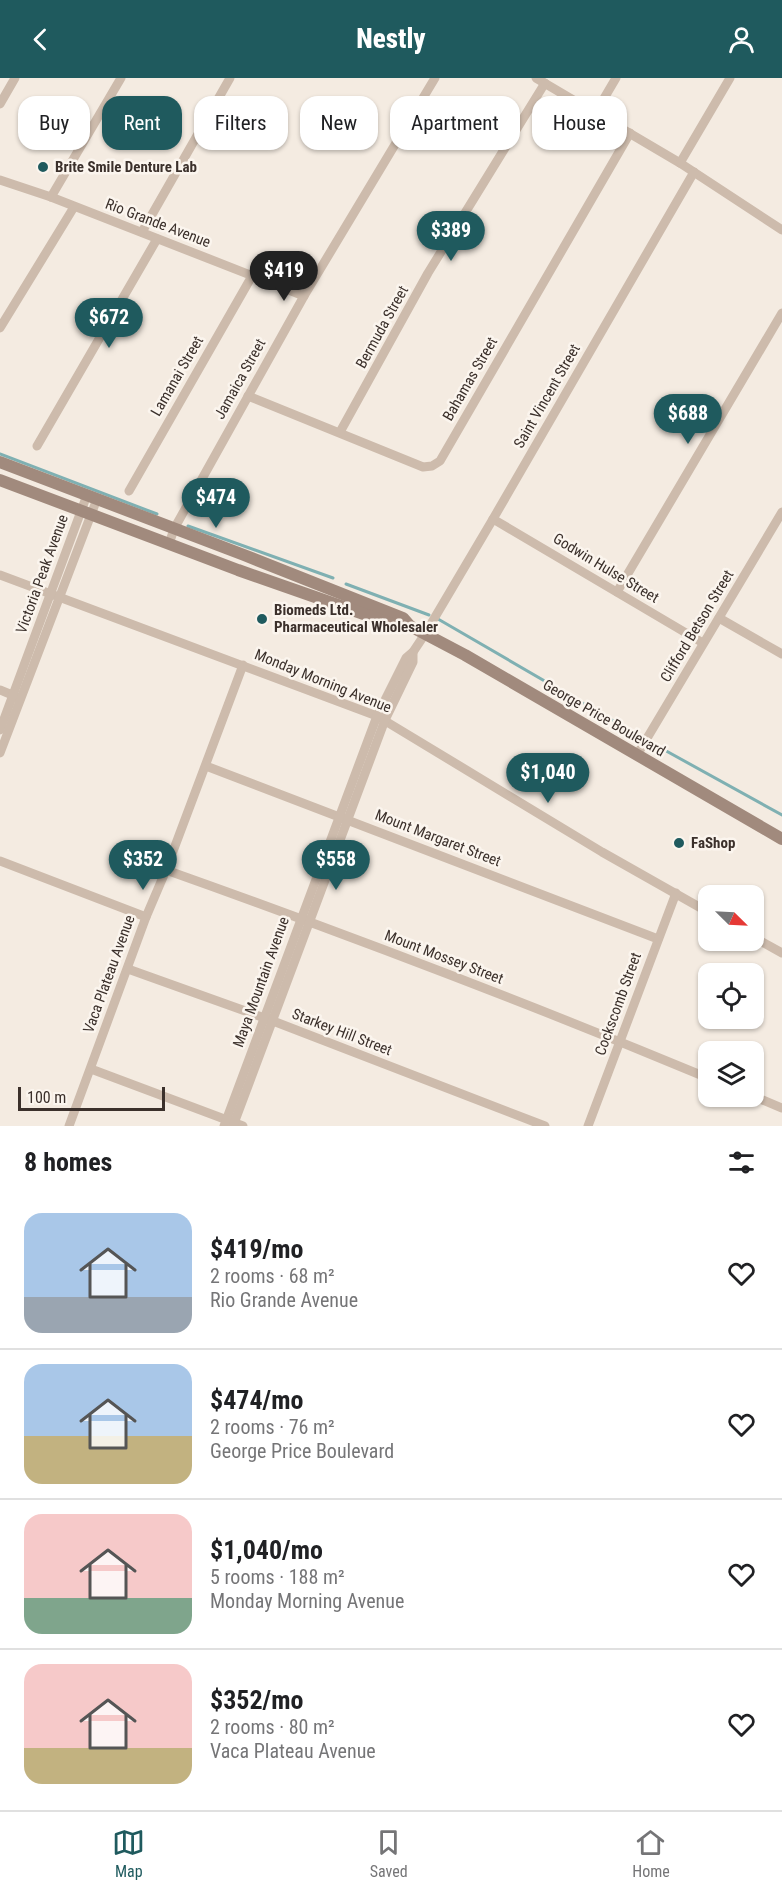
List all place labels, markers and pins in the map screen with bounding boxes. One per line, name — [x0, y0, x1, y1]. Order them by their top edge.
place label: Brite Smile Denture Lab — [55, 158, 197, 176]
marker: Brite Smile Denture Lab — [36, 160, 50, 174]
pin: $389 — [415, 211, 487, 262]
pin: $419 — [248, 251, 320, 302]
pin: $672 — [73, 298, 145, 349]
pin: $688 — [652, 394, 724, 445]
pin: $474 — [180, 478, 252, 529]
place label: Biomeds Ltd. Pharmaceutical Wholesaler — [274, 601, 438, 636]
marker: Biomeds Ltd. Pharmaceutical Wholesaler — [255, 612, 269, 626]
pin: $1,040 — [499, 753, 597, 804]
place label: FaShop — [691, 834, 735, 852]
marker: FaShop — [672, 836, 686, 850]
pin: $352 — [107, 840, 179, 891]
pin: $558 — [300, 840, 372, 891]

